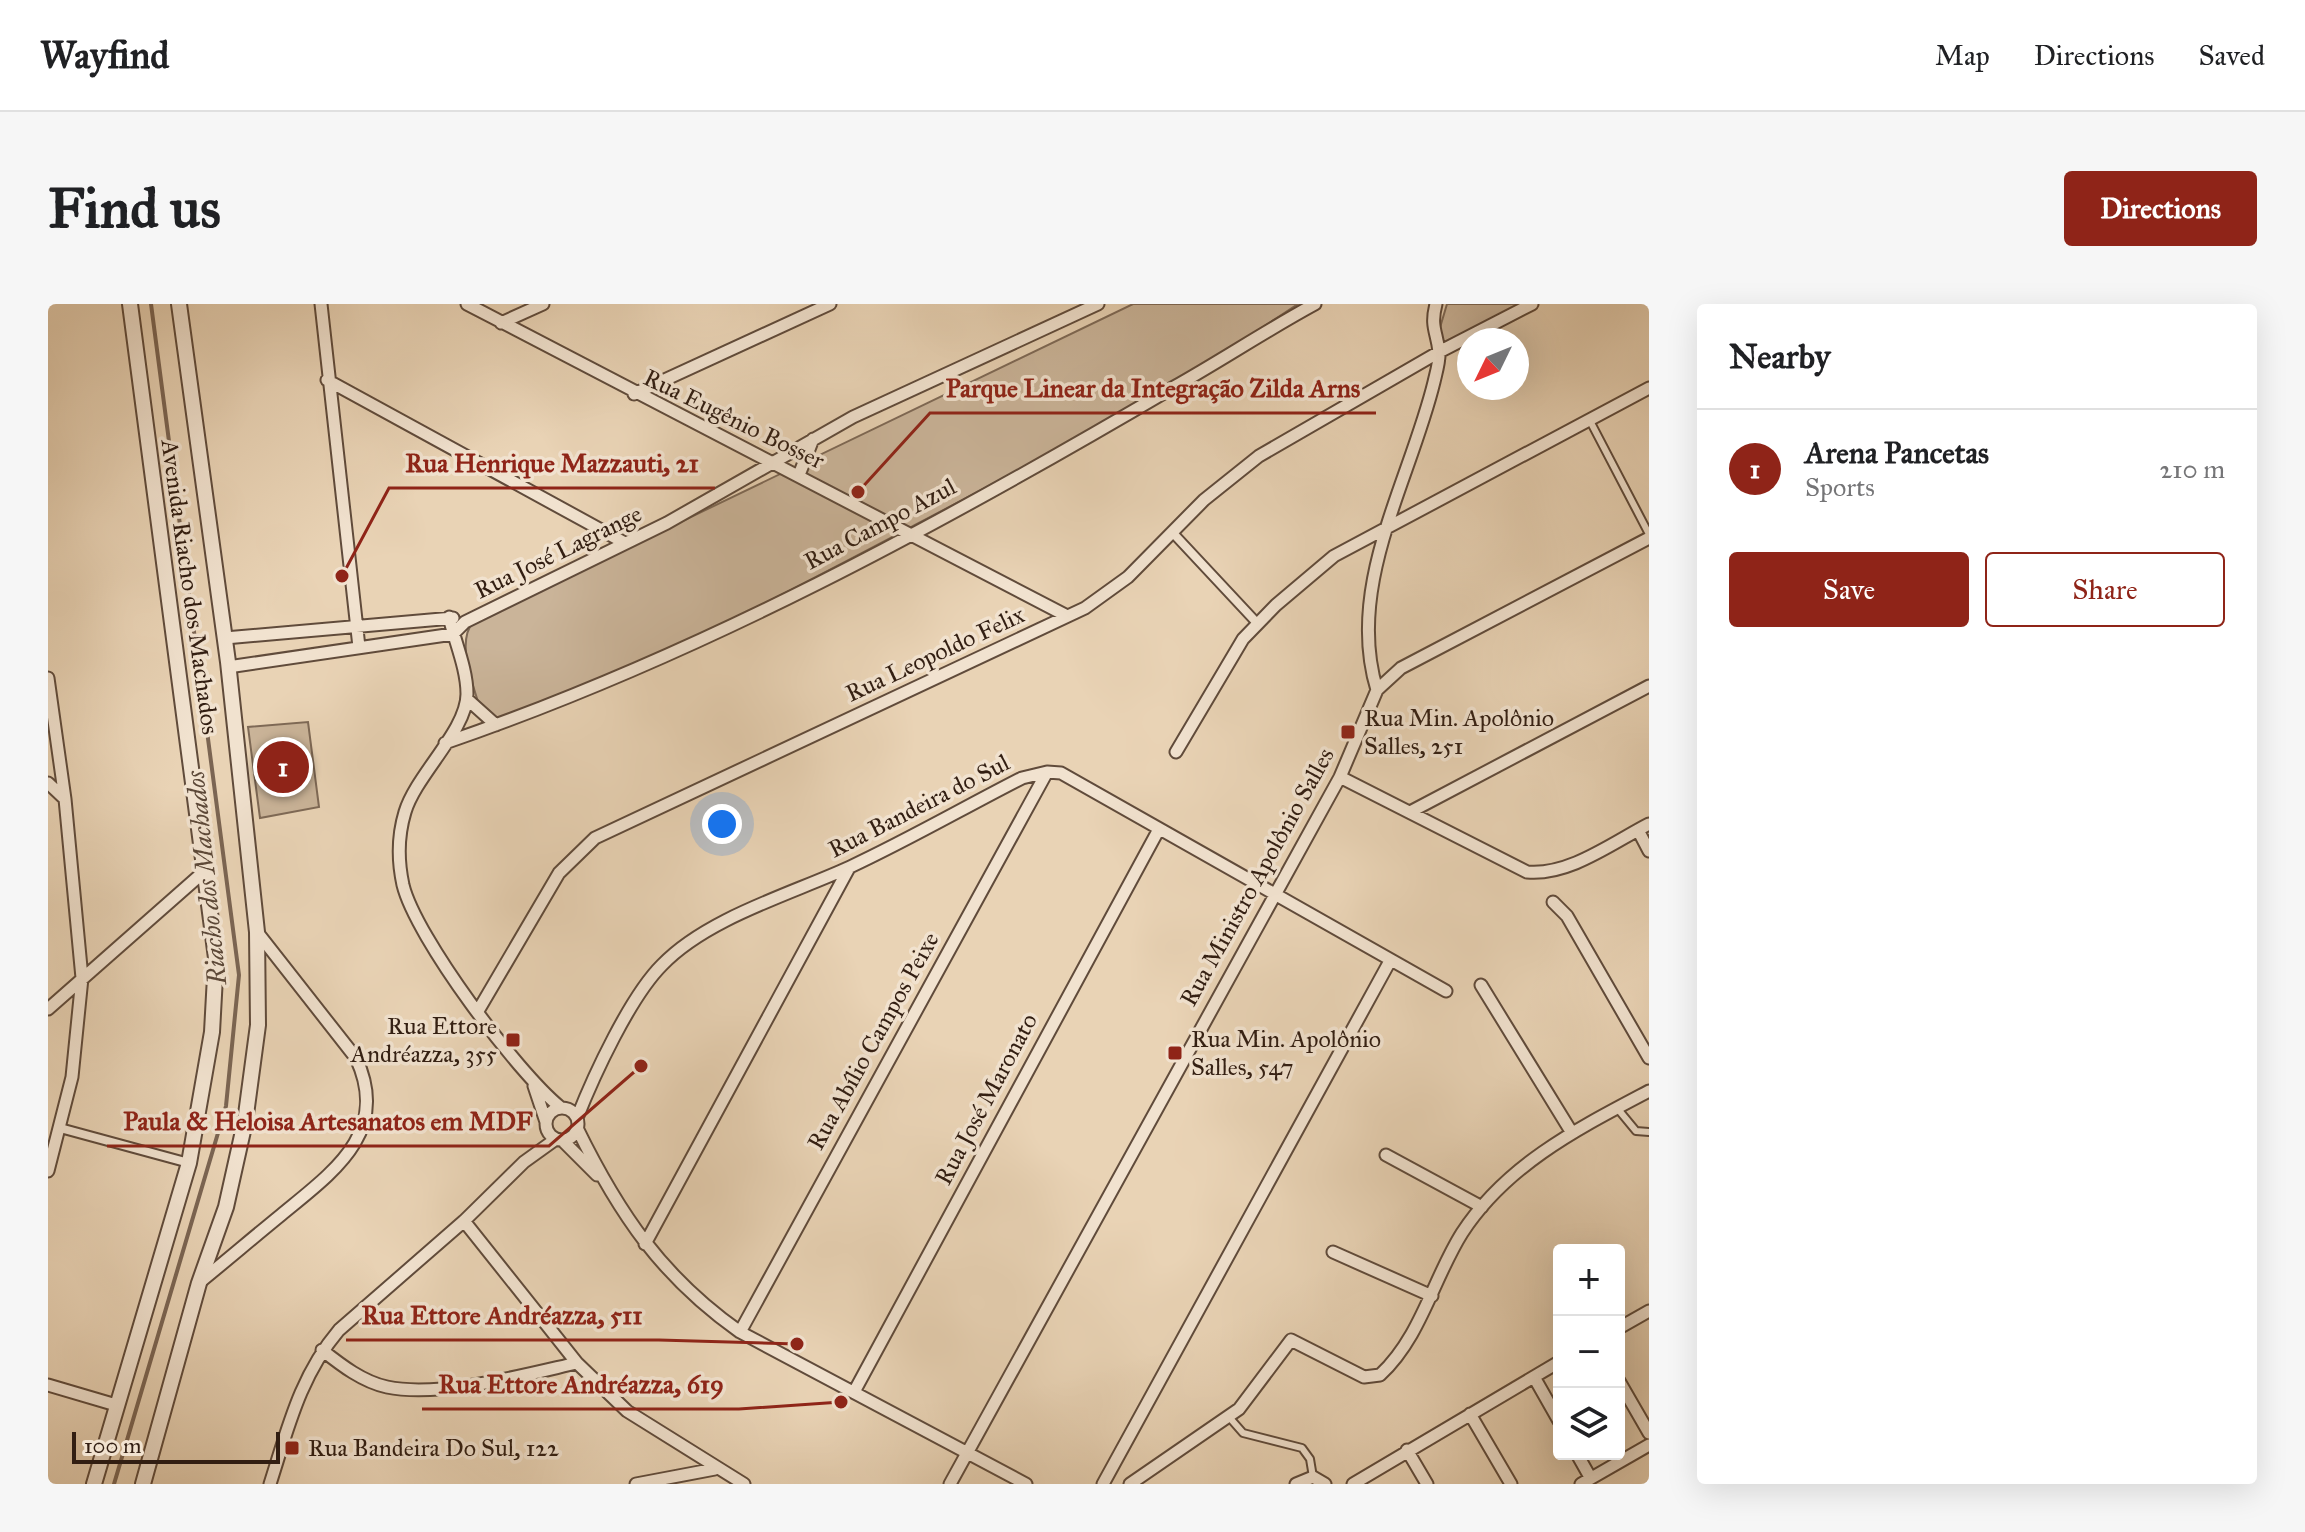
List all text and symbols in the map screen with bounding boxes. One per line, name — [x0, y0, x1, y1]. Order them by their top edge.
text: Wayfind — [40, 32, 169, 78]
text: Map — [1935, 38, 1990, 73]
text: Directions — [2034, 38, 2155, 73]
text: Saved — [2199, 38, 2265, 73]
button: Directions — [2064, 171, 2257, 246]
text: Find us — [48, 174, 221, 242]
north arrow — [1457, 328, 1529, 400]
text: Nearby — [1729, 336, 1831, 377]
street label: Rua Eugênio Bosser — [639, 362, 829, 476]
callout: Parque Linear da Integração Zilda Arns — [930, 363, 1376, 413]
text: Parque Linear da Integração Zilda Arns — [946, 372, 1361, 405]
text: Arena Pancetas — [1805, 435, 1989, 471]
street label: Avenida Riacho dos Machados — [154, 437, 226, 736]
callout: Rua Henrique Mazzauti, 21 — [389, 438, 715, 488]
text: Rua Henrique Mazzauti, 21 — [405, 447, 699, 479]
text: 1 — [1750, 453, 1760, 485]
text: 210 m — [2159, 453, 2225, 485]
street label: Rua Campo Azul — [799, 471, 961, 577]
text: Sports — [1805, 471, 1875, 503]
street label: Rua José Lagrange — [469, 499, 647, 605]
button: Save — [1729, 552, 1969, 627]
button: Share — [1985, 552, 2225, 627]
street label: Rua Leopoldo Felix — [841, 599, 1029, 709]
place label: Rua Min. Apolônio Salles, 251 — [1364, 703, 1554, 761]
marker: Rua Min. Apolônio Salles, 251 — [1339, 723, 1357, 741]
pin: 1 — [257, 737, 309, 797]
street label: Rua Ministro Apolônio Salles — [1173, 743, 1341, 1011]
street label: Rua Bandeira do Sul — [823, 747, 1015, 865]
water label: Riacho dos Machados — [179, 769, 233, 988]
your location — [702, 804, 742, 844]
street label: Rua Abílio Campos Peixe — [801, 927, 945, 1155]
street label: Rua José Maronato — [928, 1008, 1044, 1190]
place label: Rua Ettore Andréazza, 355 — [350, 1011, 497, 1069]
place label: Rua Min. Apolônio Salles, 547 — [1191, 1024, 1381, 1082]
marker: Rua Ettore Andréazza, 355 — [504, 1031, 522, 1049]
marker: Rua Min. Apolônio Salles, 547 — [1166, 1044, 1184, 1062]
callout: Paula & Heloisa Artesanatos em MDF — [107, 1096, 549, 1146]
text: Paula & Heloisa Artesanatos em MDF — [123, 1105, 533, 1137]
map controls — [1553, 1244, 1625, 1460]
button: + — [1553, 1244, 1625, 1316]
callout: Rua Ettore Andréazza, 511 — [346, 1290, 659, 1340]
text: Rua Ettore Andréazza, 511 — [361, 1299, 643, 1331]
button: − — [1553, 1316, 1625, 1388]
callout: Rua Ettore Andréazza, 619 — [422, 1359, 739, 1409]
text: Rua Ettore Andréazza, 619 — [438, 1368, 724, 1400]
button: layers — [1553, 1388, 1625, 1460]
scale bar — [72, 1428, 280, 1464]
text: 100 m — [84, 1432, 141, 1459]
place label: Rua Bandeira Do Sul, 122 — [308, 1433, 559, 1463]
marker: Rua Bandeira Do Sul, 122 — [283, 1439, 301, 1457]

